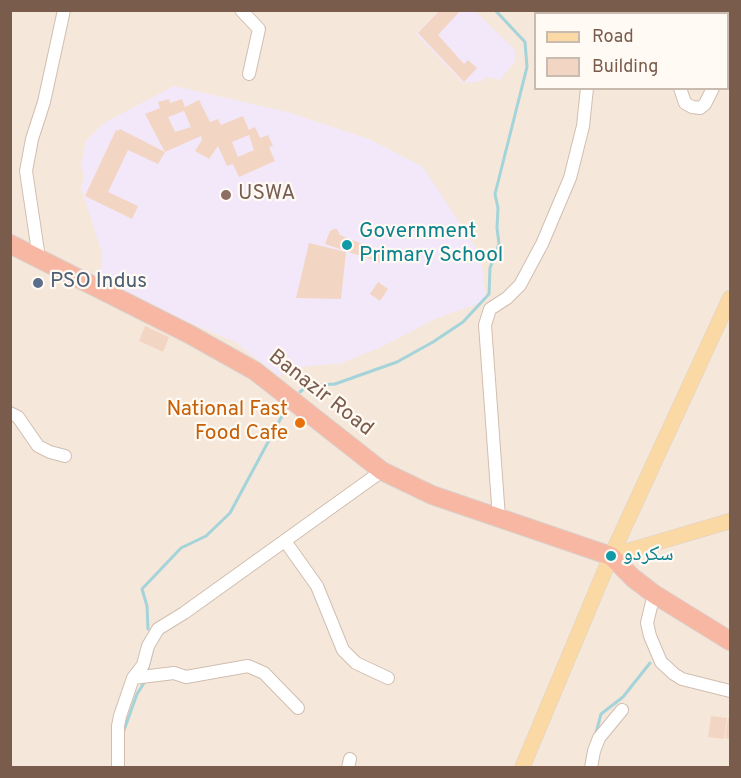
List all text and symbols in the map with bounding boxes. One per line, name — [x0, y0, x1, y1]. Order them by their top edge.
legend — [534, 12, 729, 90]
text: Road — [592, 26, 634, 49]
text: Building — [592, 56, 658, 79]
place label: USWA — [238, 182, 296, 208]
marker: USWA — [219, 188, 233, 202]
place label: Government Primary School — [359, 220, 503, 270]
marker: Government Primary School — [340, 238, 354, 252]
place label: PSO Indus — [50, 270, 147, 296]
marker: PSO Indus — [31, 276, 45, 290]
street label: Banazir Road — [263, 345, 377, 443]
place label: National Fast Food Cafe — [166, 398, 288, 448]
marker: National Fast Food Cafe — [293, 416, 307, 430]
place label: سکردو — [623, 543, 673, 569]
marker: سکردو — [604, 549, 618, 563]

